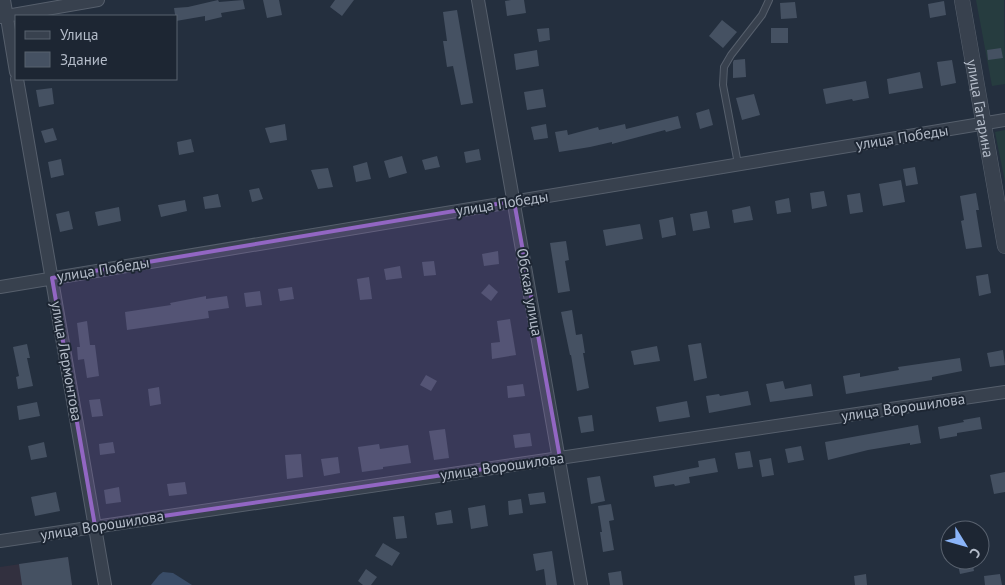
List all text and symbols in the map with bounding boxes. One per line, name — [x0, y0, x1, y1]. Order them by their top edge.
legend — [15, 15, 178, 80]
text: Улица — [60, 25, 98, 44]
text: Здание — [60, 50, 108, 69]
street label: улица Гагарина — [963, 58, 999, 159]
street label: улица Победы — [854, 120, 950, 154]
street label: улица Победы — [454, 186, 550, 220]
street label: Обская улица — [513, 247, 547, 337]
street label: улица Победы — [55, 252, 151, 286]
street label: улица Лермонтова — [47, 299, 87, 423]
street label: улица Ворошилова — [840, 389, 966, 425]
street label: улица Ворошилова — [439, 448, 565, 484]
street label: улица Ворошилова — [39, 506, 165, 544]
north arrow — [940, 520, 990, 570]
text: С — [966, 544, 985, 562]

